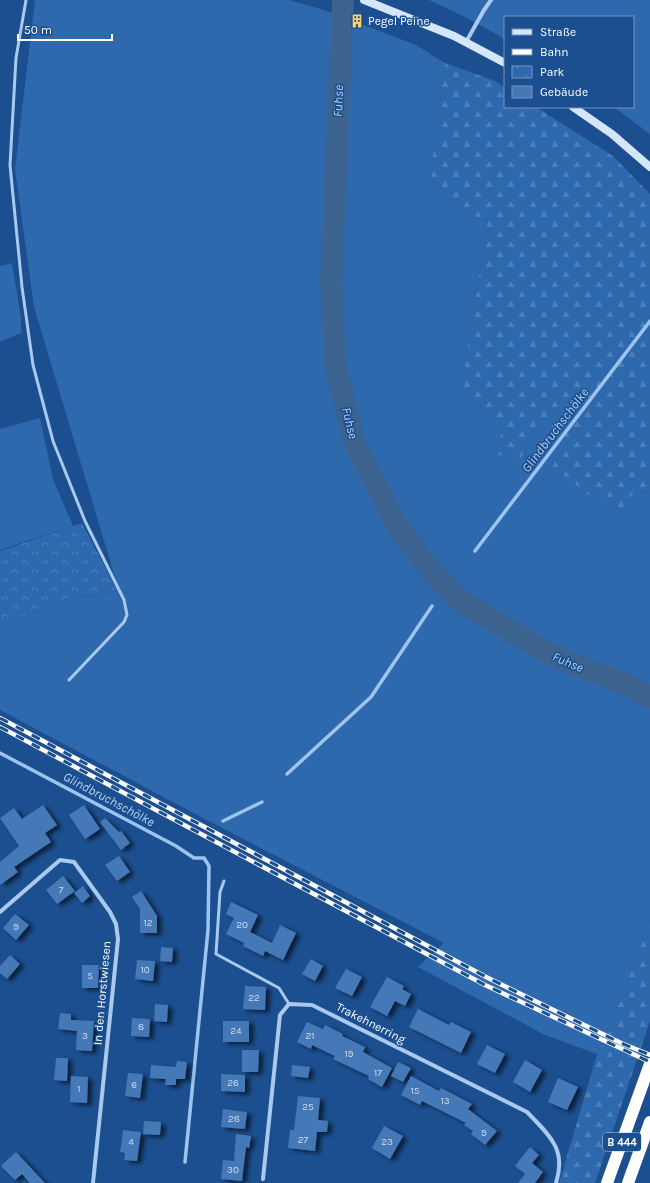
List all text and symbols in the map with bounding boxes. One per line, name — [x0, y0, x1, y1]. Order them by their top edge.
building icon: Pegel Peine — [349, 13, 365, 29]
place label: Pegel Peine — [368, 14, 430, 28]
scale bar — [18, 16, 112, 42]
legend — [504, 16, 634, 108]
text: 50 m — [24, 23, 52, 37]
text: Straße — [540, 25, 576, 39]
text: Bahn — [540, 45, 569, 59]
text: Park — [540, 65, 565, 79]
water label: Fuhse — [330, 85, 346, 117]
text: Gebäude — [540, 85, 588, 99]
water label: Glindbruchschölke — [519, 385, 591, 475]
water label: Fuhse — [339, 406, 361, 440]
water label: Fuhse — [550, 649, 586, 675]
water label: Glindbruchschölke — [61, 769, 157, 829]
house number: 7 — [59, 884, 64, 896]
house number: 12 — [143, 917, 153, 929]
house number: 20 — [236, 919, 248, 931]
house number: 9 — [13, 921, 19, 933]
street label: In den Horstwiesen — [90, 940, 114, 1046]
house number: 10 — [140, 964, 150, 976]
house number: 5 — [87, 970, 93, 982]
house number: 22 — [248, 992, 260, 1004]
street label: Trakehnerring — [334, 1000, 408, 1047]
house number: 8 — [138, 1021, 144, 1033]
house number: 24 — [230, 1025, 242, 1037]
house number: 3 — [82, 1030, 88, 1042]
house number: 21 — [305, 1030, 315, 1042]
house number: 19 — [344, 1048, 354, 1060]
house number: 17 — [374, 1067, 382, 1079]
house number: 26 — [227, 1077, 239, 1089]
house number: 6 — [131, 1079, 137, 1091]
house number: 1 — [77, 1083, 81, 1095]
house number: 15 — [411, 1085, 420, 1097]
house number: 13 — [440, 1095, 450, 1107]
house number: 25 — [302, 1101, 314, 1113]
house number: 28 — [228, 1113, 240, 1125]
house number: 9 — [481, 1127, 487, 1139]
road number: B 444 — [603, 1133, 641, 1151]
house number: 27 — [298, 1134, 309, 1146]
house number: 4 — [128, 1136, 134, 1148]
house number: 23 — [381, 1136, 393, 1148]
house number: 30 — [227, 1164, 239, 1176]

